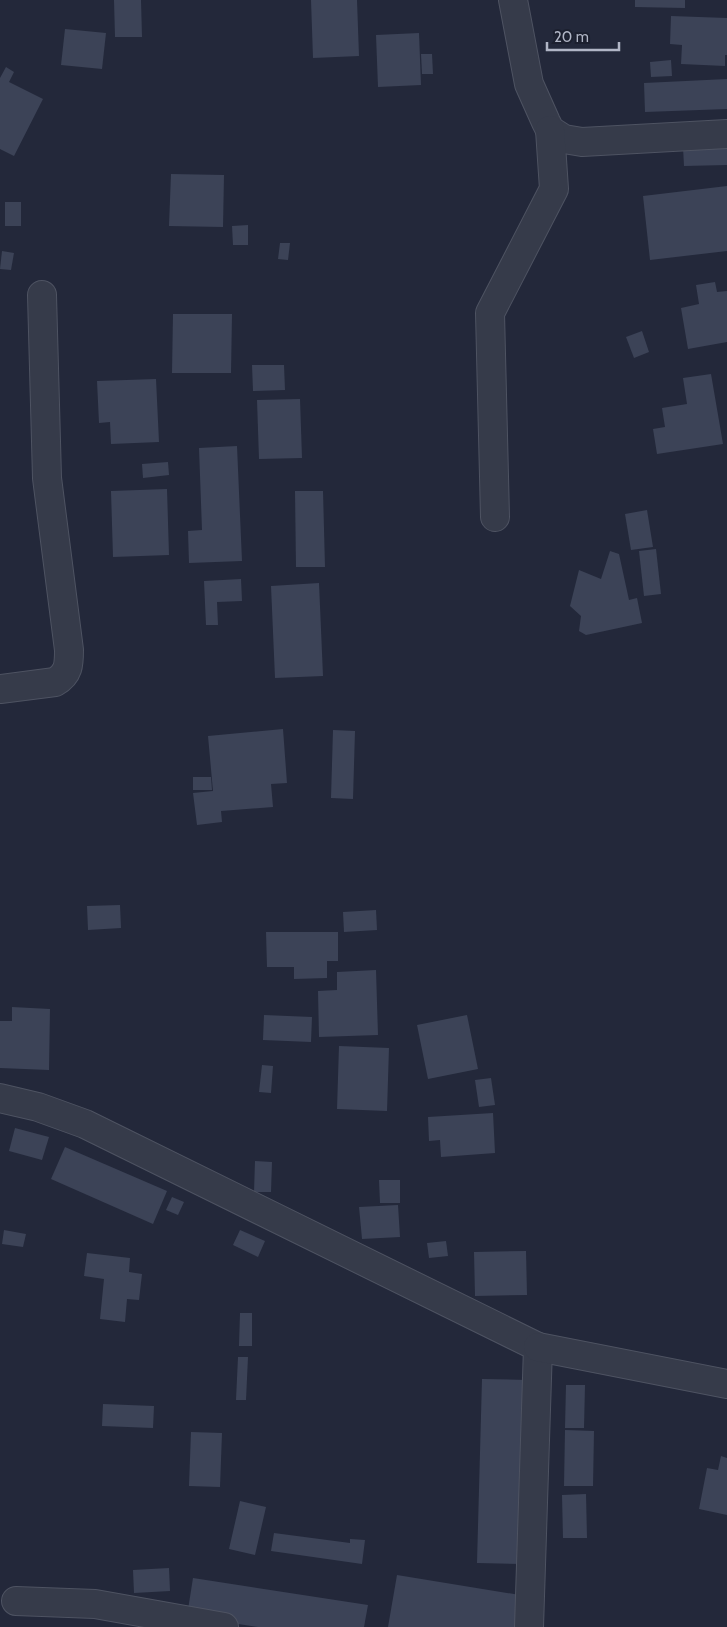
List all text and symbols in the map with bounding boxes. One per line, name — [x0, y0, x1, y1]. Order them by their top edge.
scale bar — [547, 20, 620, 52]
text: 20 m — [554, 28, 589, 46]

